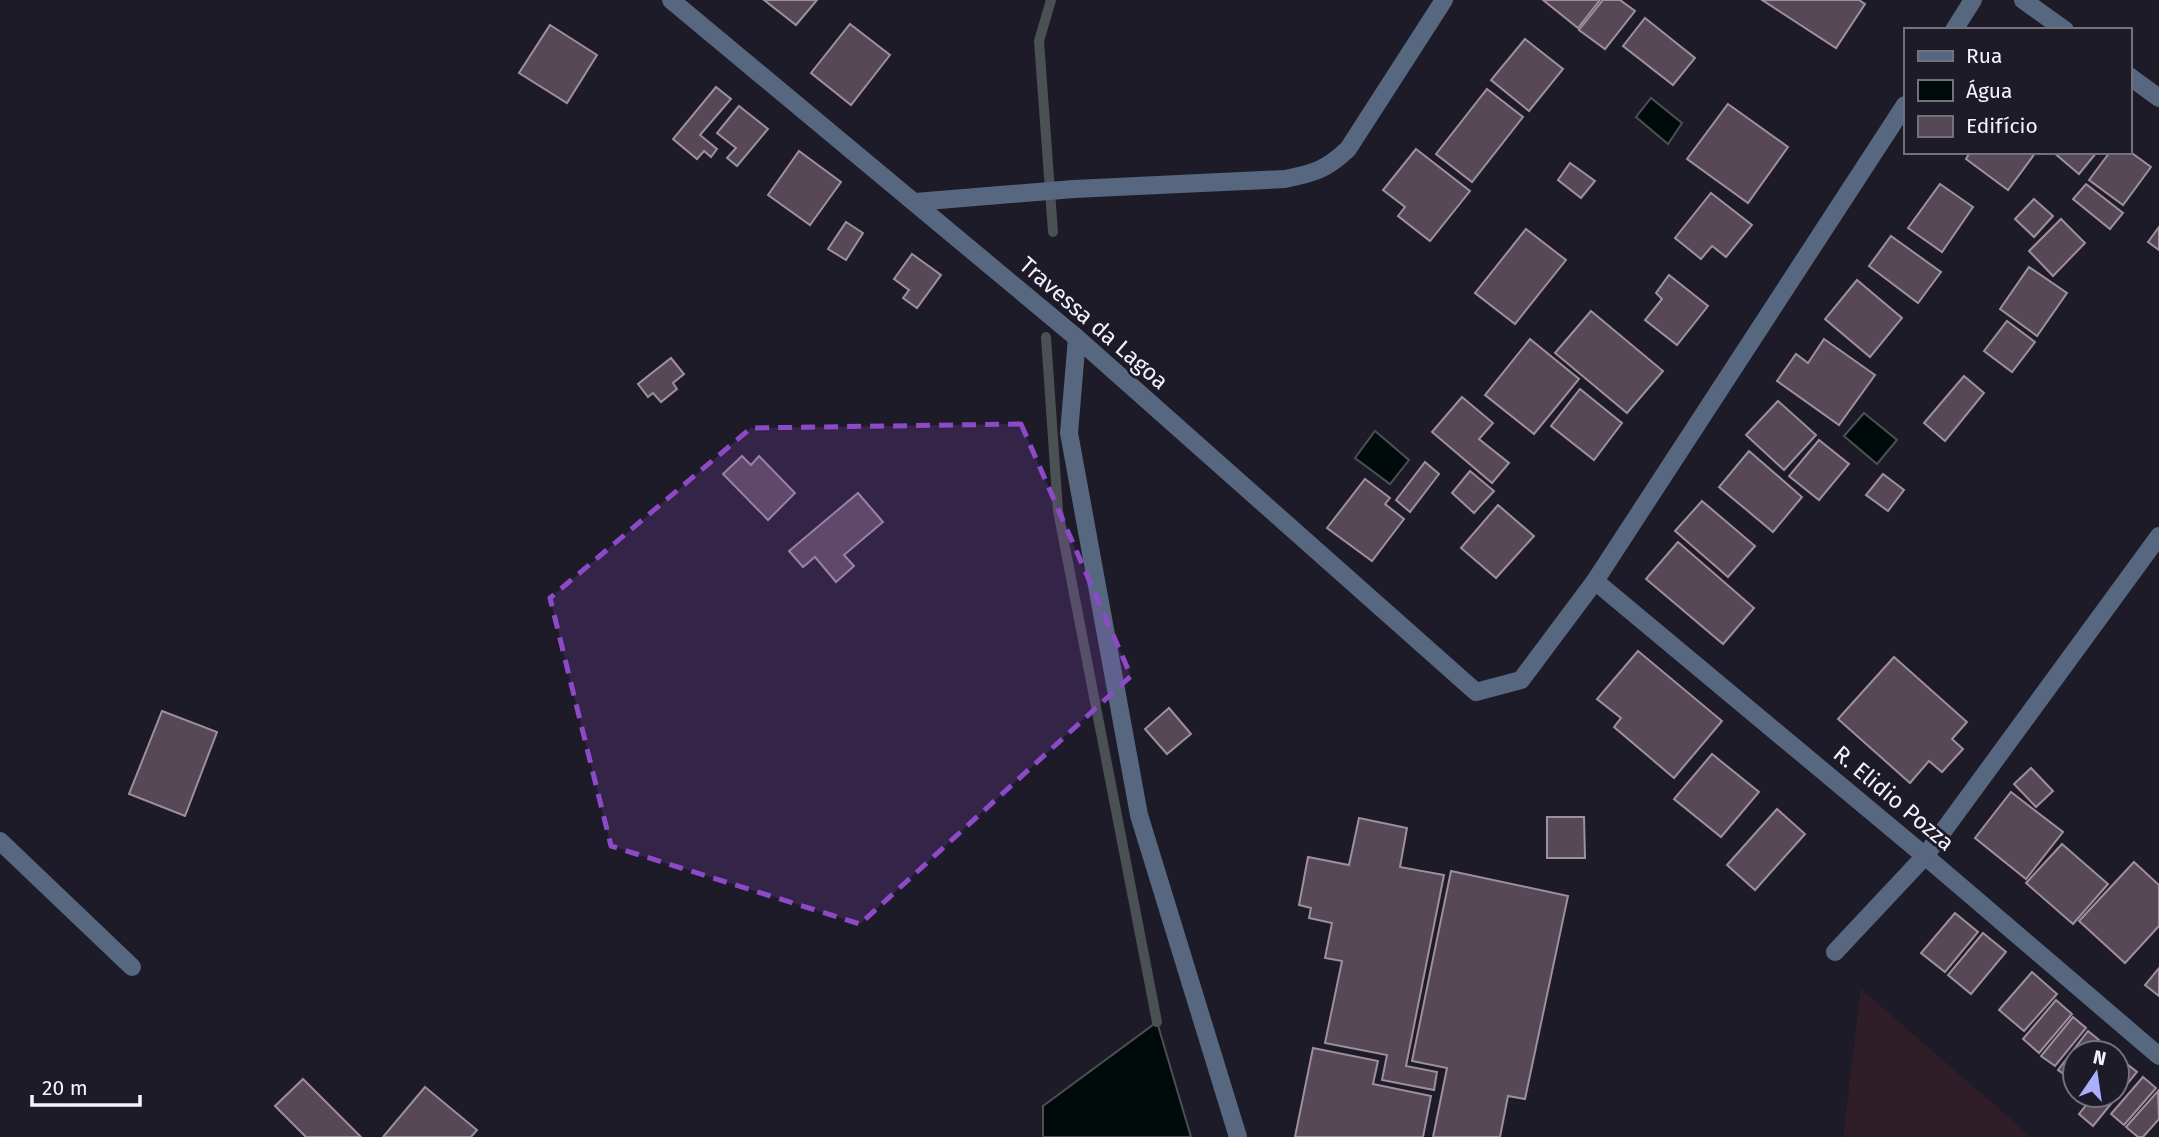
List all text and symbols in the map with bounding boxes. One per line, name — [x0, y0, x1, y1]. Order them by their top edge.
legend — [1904, 28, 2131, 154]
text: Rua — [1966, 43, 2002, 69]
text: Água — [1966, 78, 2012, 104]
text: Edifício — [1966, 113, 2038, 139]
street label: Travessa da Lagoa — [1014, 251, 1174, 395]
street label: R. Elidio Pozza — [1828, 739, 1960, 857]
north arrow — [2061, 1039, 2131, 1109]
text: N — [2091, 1045, 2108, 1071]
scale bar — [32, 1064, 140, 1108]
text: 20 m — [42, 1075, 88, 1101]

